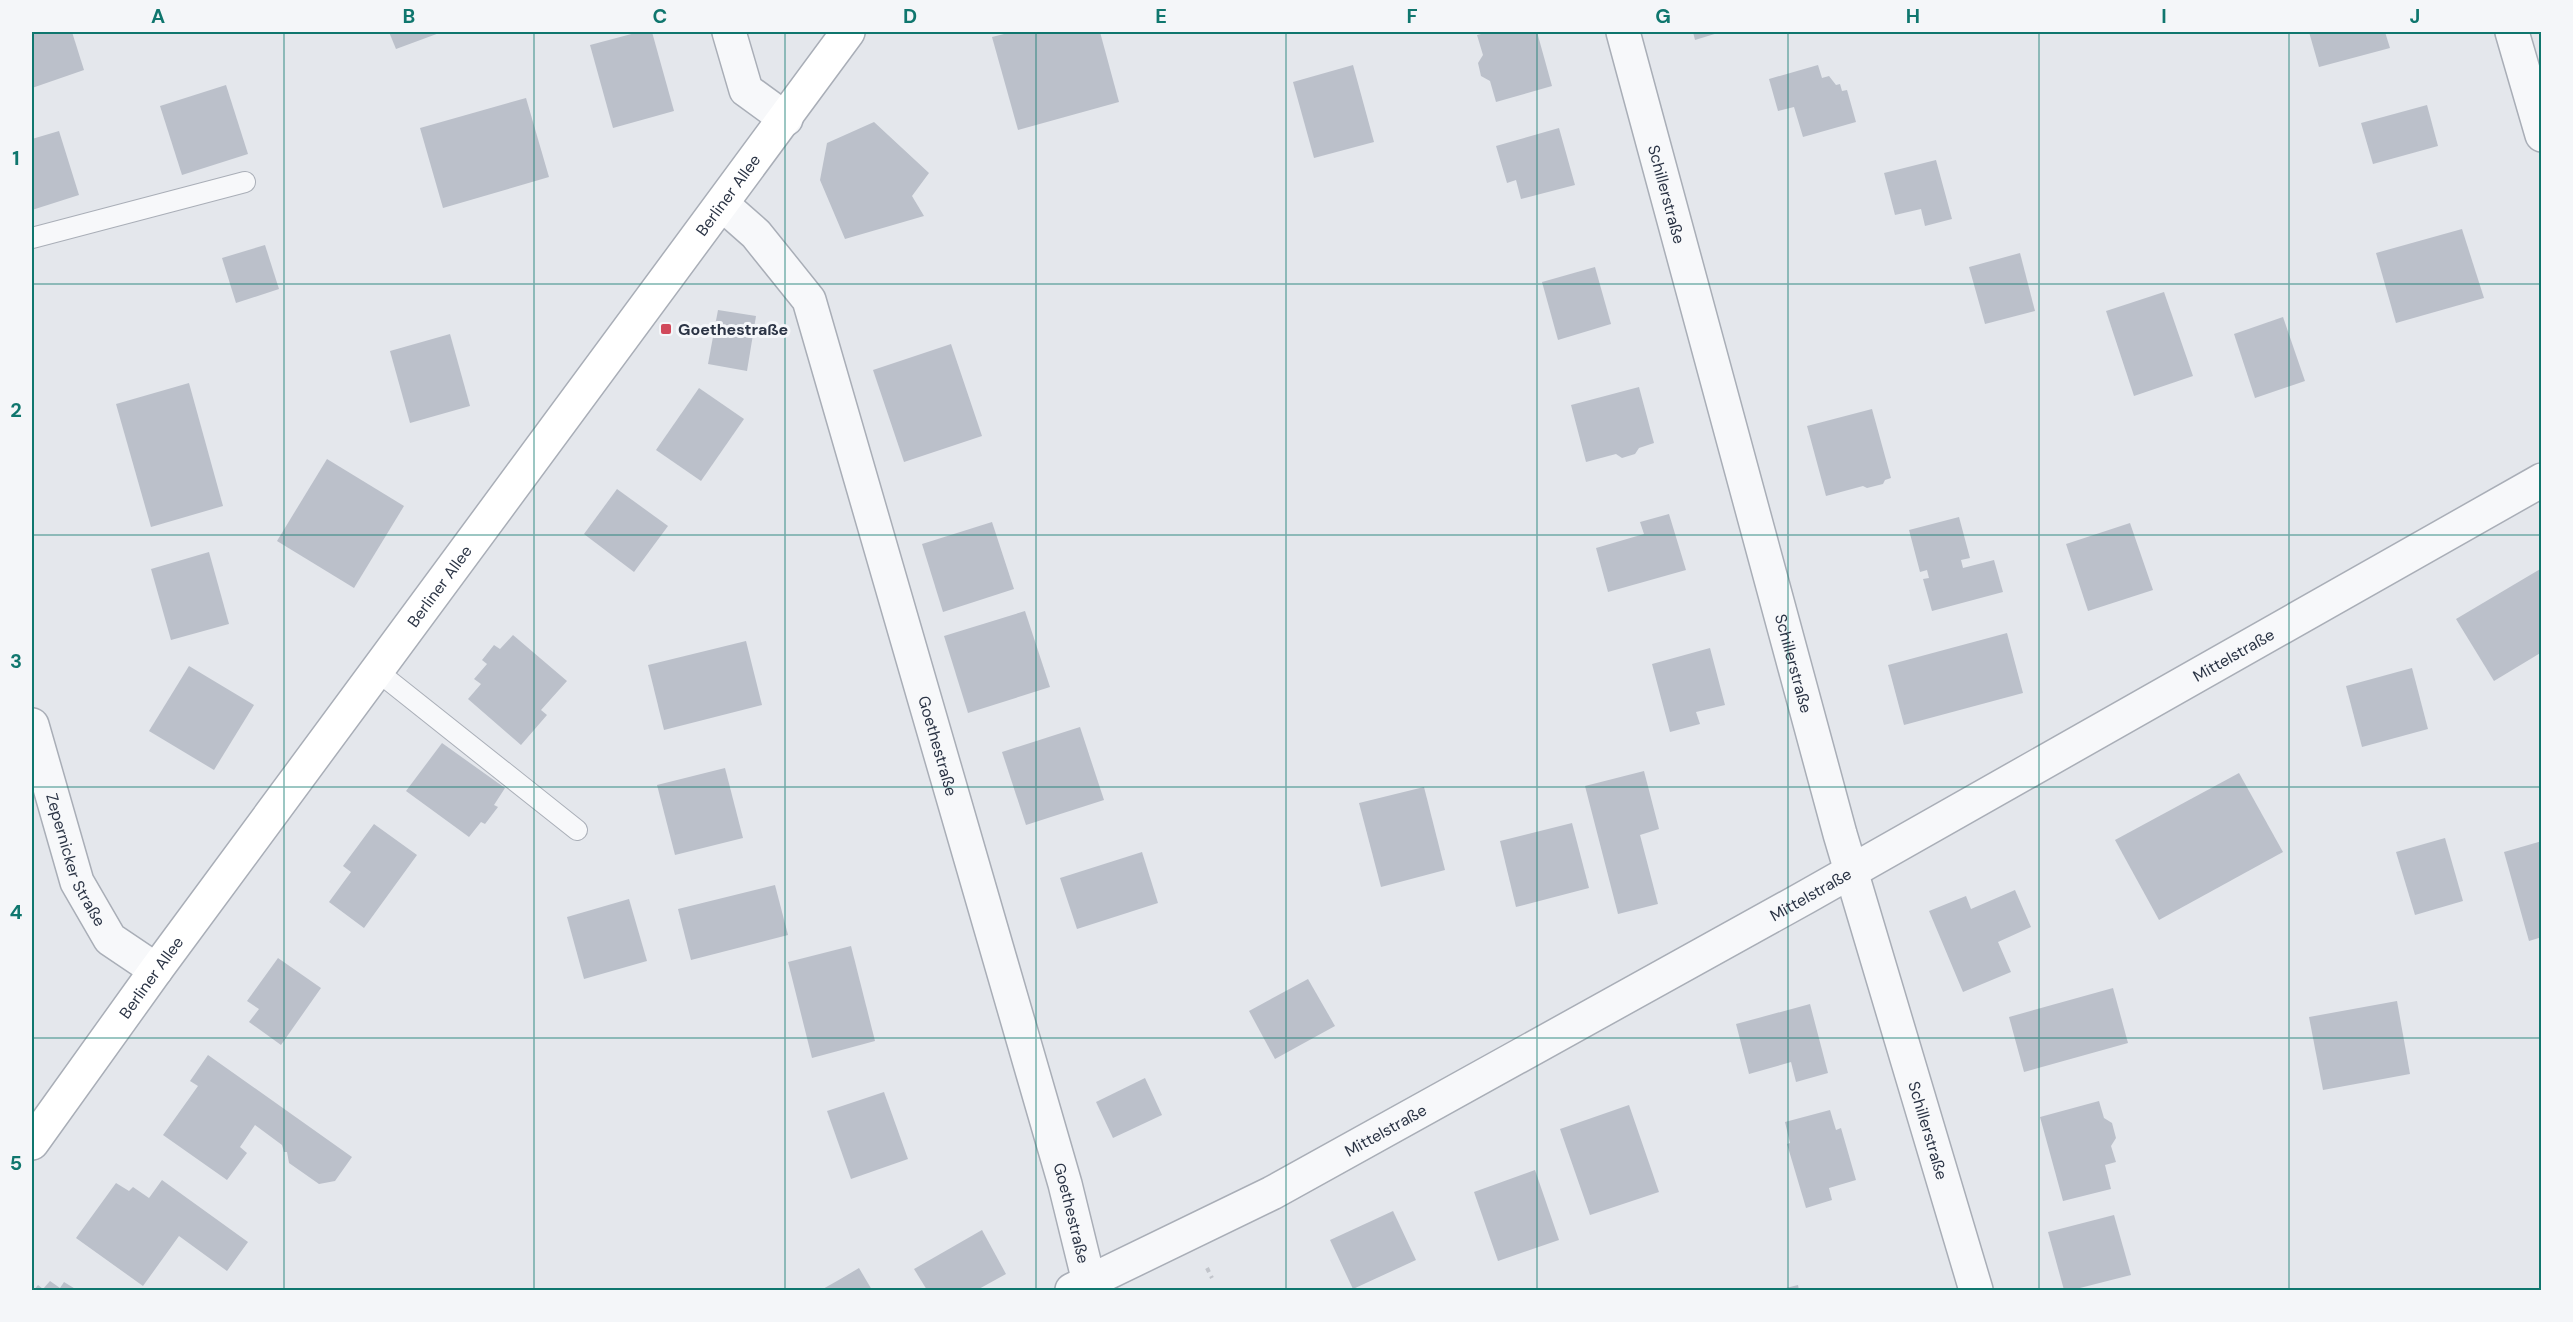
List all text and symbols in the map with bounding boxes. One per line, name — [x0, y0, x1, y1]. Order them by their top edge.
text: A — [151, 3, 165, 29]
text: B — [403, 3, 415, 29]
text: C — [653, 3, 667, 29]
text: D — [903, 3, 917, 29]
text: E — [1155, 3, 1167, 29]
text: F — [1406, 3, 1418, 29]
text: G — [1655, 3, 1671, 29]
text: H — [1906, 3, 1920, 29]
text: I — [2161, 3, 2167, 29]
text: J — [2410, 3, 2420, 29]
street label: Schillerstraße — [1643, 142, 1690, 246]
text: 1 — [12, 145, 20, 171]
street label: Berliner Allee — [691, 150, 765, 240]
place label: Goethestraße — [678, 319, 788, 340]
marker: Goethestraße — [659, 322, 673, 336]
text: 2 — [10, 397, 22, 423]
street label: Berliner Allee — [403, 541, 477, 631]
street label: Schillerstraße — [1770, 612, 1817, 715]
street label: Mittelstraße — [2189, 624, 2278, 687]
text: 3 — [10, 648, 22, 674]
street label: Goethestraße — [913, 693, 962, 798]
street label: Zepernicker Straße — [41, 791, 110, 930]
street label: Mittelstraße — [1766, 863, 1855, 926]
text: 4 — [10, 899, 23, 925]
street label: Berliner Allee — [115, 932, 188, 1023]
street label: Schillerstraße — [1903, 1079, 1952, 1182]
street label: Mittelstraße — [1341, 1099, 1430, 1162]
text: 5 — [10, 1150, 22, 1176]
street label: Goethestraße — [1048, 1160, 1094, 1266]

